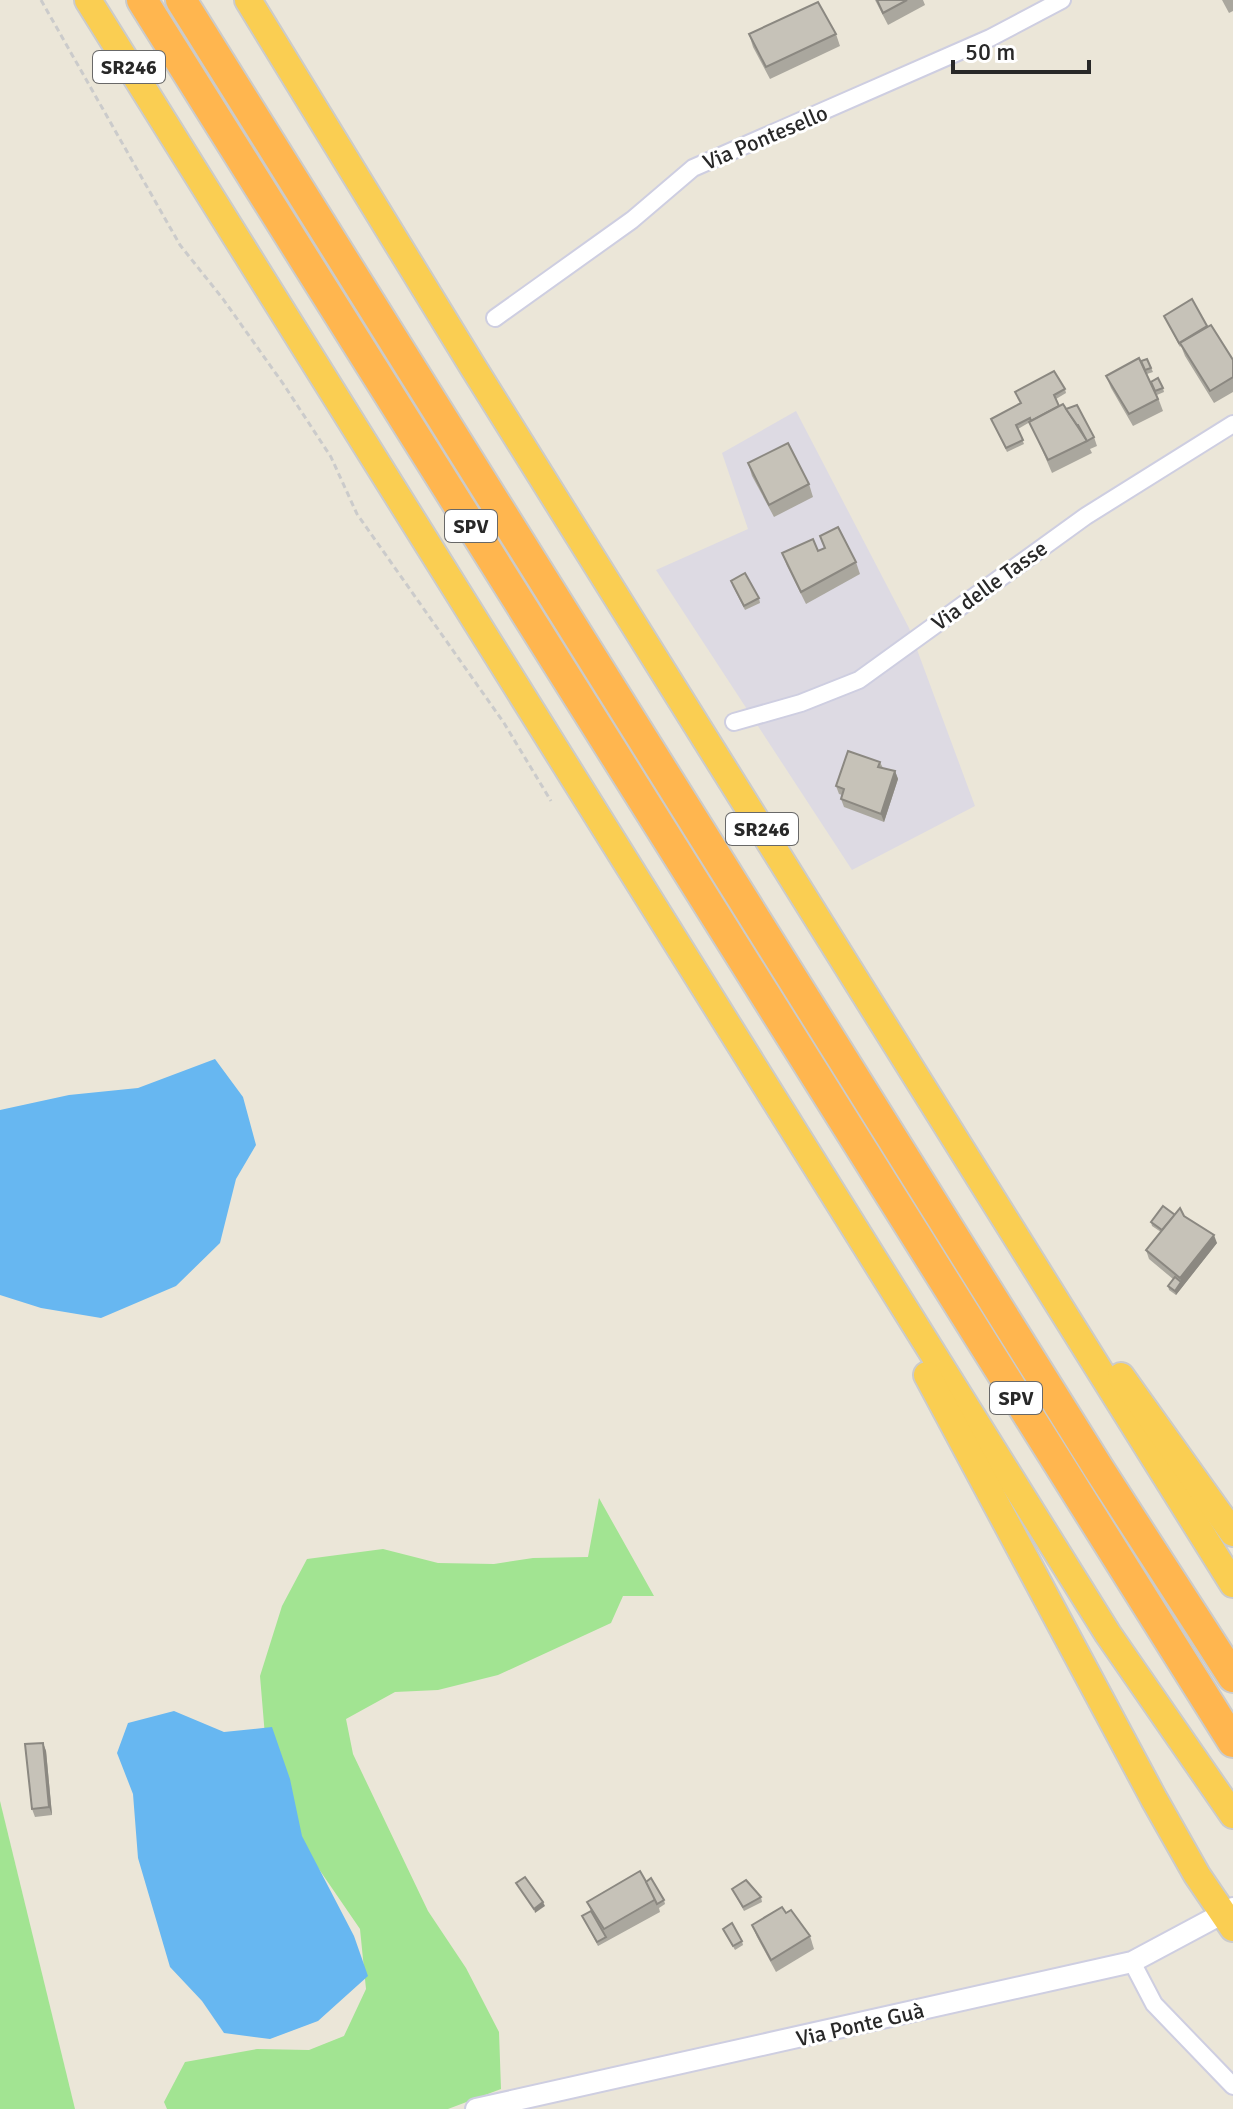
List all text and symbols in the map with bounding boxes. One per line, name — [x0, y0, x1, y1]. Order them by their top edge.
scale bar — [953, 24, 1089, 74]
text: 50 m — [965, 37, 1015, 67]
road number: SR246 — [93, 51, 165, 83]
street label: Via Pontesello — [699, 99, 832, 176]
road number: SPV — [445, 510, 497, 542]
street label: Via delle Tasse — [926, 534, 1052, 636]
road number: SR246 — [726, 813, 798, 845]
road number: SPV — [990, 1382, 1042, 1414]
street label: Via Ponte Guà — [793, 1997, 927, 2052]

